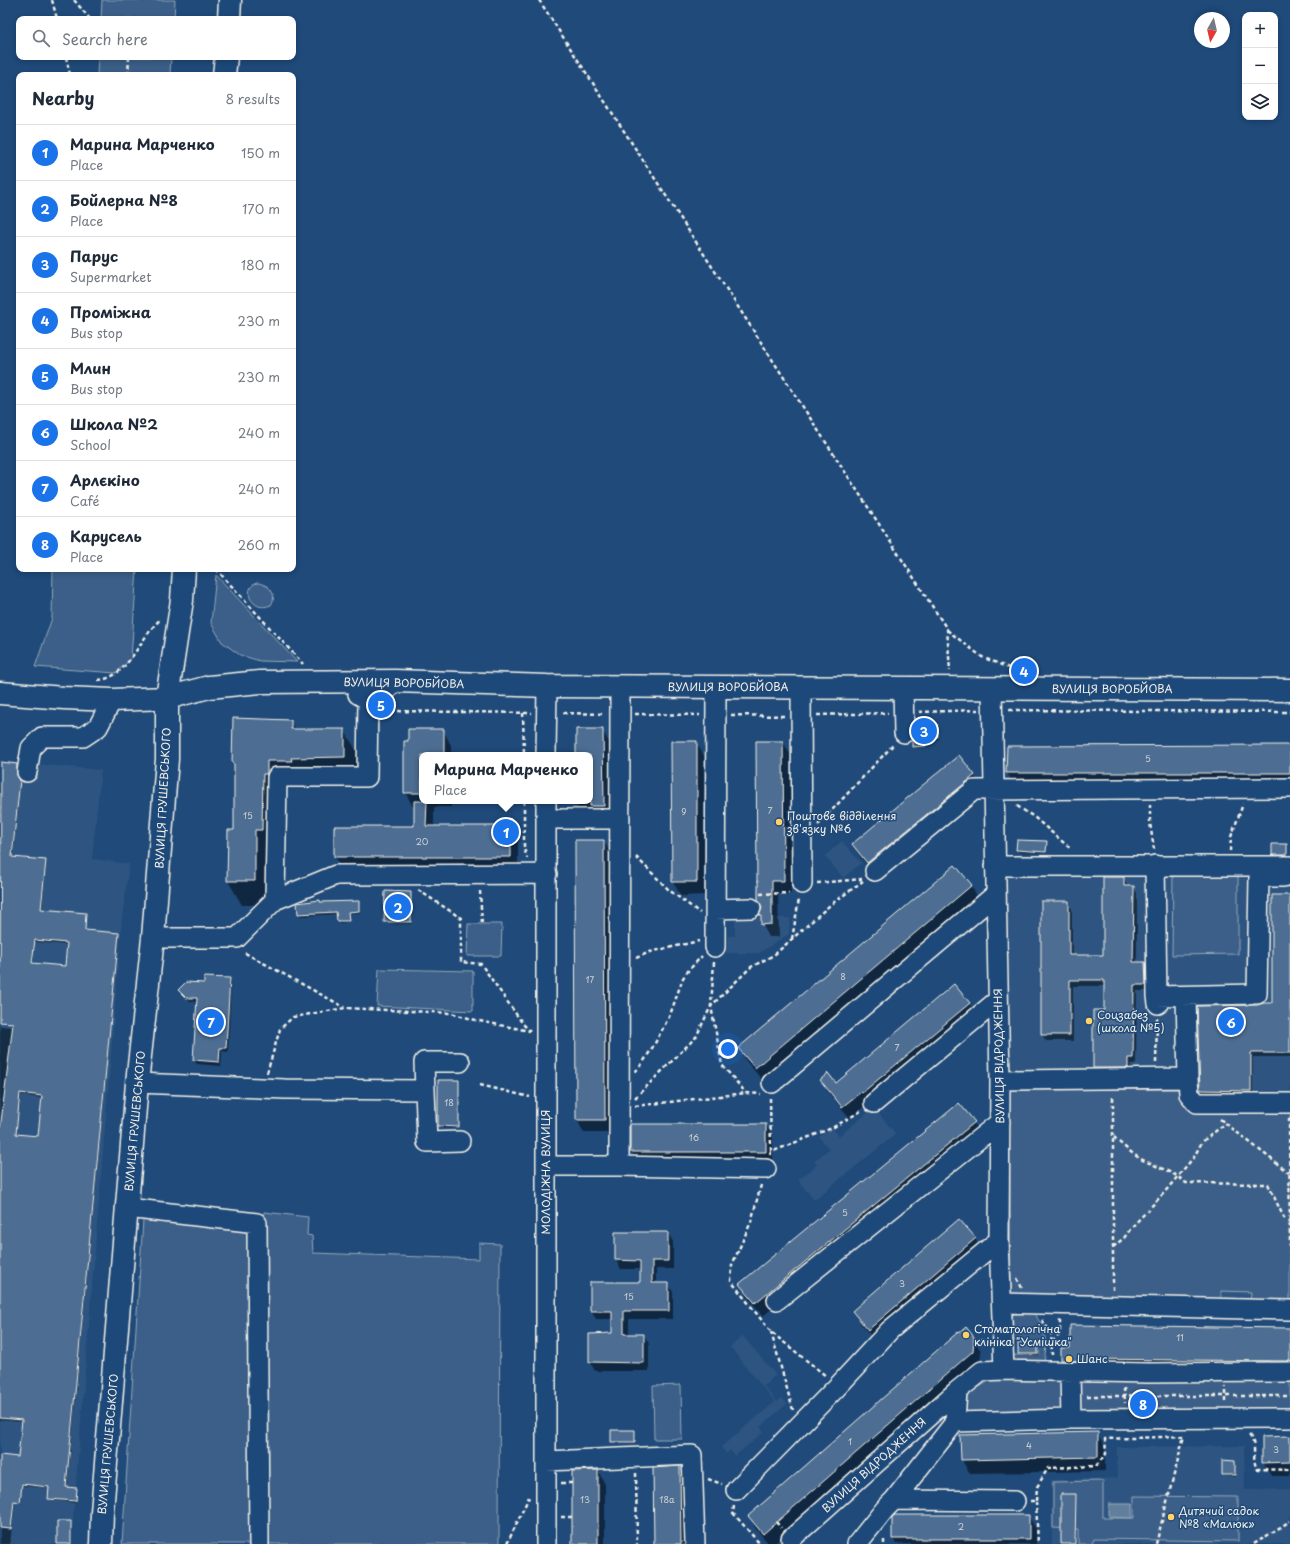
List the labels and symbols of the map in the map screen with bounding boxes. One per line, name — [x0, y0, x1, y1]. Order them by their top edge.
north arrow — [1194, 12, 1230, 48]
pin: 4 — [1011, 656, 1037, 686]
street label: ВУЛИЦЯ ВОРОБЙОВА — [344, 673, 465, 692]
street label: ВУЛИЦЯ ВОРОБЙОВА — [668, 678, 788, 695]
street label: ВУЛИЦЯ ВОРОБЙОВА — [1052, 680, 1172, 697]
pin: 5 — [368, 690, 394, 720]
pin: 3 — [911, 716, 937, 746]
street label: ВУЛИЦЯ ГРУШЕВСЬКОГО — [150, 727, 175, 869]
house number: 5 — [1145, 751, 1151, 765]
house number: 7 — [767, 803, 773, 817]
house number: 9 — [681, 804, 687, 818]
place label: Поштове відділення зв'язку №6 — [786, 807, 896, 837]
house number: 15 — [243, 808, 253, 822]
pin: 1 — [493, 817, 519, 847]
marker: Поштове відділення зв'язку №6 — [774, 817, 784, 827]
house number: 20 — [416, 834, 429, 848]
pin: 2 — [385, 892, 411, 922]
house number: 8 — [840, 969, 846, 983]
house number: 17 — [586, 972, 595, 986]
street label: ВУЛИЦЯ ВІДРОДЖЕННЯ — [989, 988, 1008, 1124]
place label: Соцзабез (школа №5) — [1097, 1006, 1165, 1036]
pin: 7 — [198, 1007, 224, 1037]
pin: 6 — [1218, 1007, 1244, 1037]
marker: Соцзабез (школа №5) — [1084, 1016, 1094, 1026]
your location — [718, 1039, 738, 1059]
house number: 7 — [894, 1040, 900, 1054]
street label: ВУЛИЦЯ ГРУШЕВСЬКОГО — [120, 1050, 149, 1192]
house number: 18 — [444, 1095, 454, 1109]
street label: МОЛОДІЖНА ВУЛИЦЯ — [537, 1110, 554, 1234]
house number: 16 — [689, 1130, 699, 1144]
house number: 5 — [842, 1205, 848, 1219]
house number: 3 — [899, 1276, 905, 1290]
house number: 15 — [624, 1289, 634, 1303]
place label: Стоматологічна клініка "Усмішка" — [974, 1320, 1072, 1350]
marker: Стоматологічна клініка "Усмішка" — [961, 1330, 971, 1340]
house number: 11 — [1176, 1330, 1184, 1344]
place label: Шанс — [1077, 1350, 1108, 1367]
marker: Шанс — [1064, 1354, 1074, 1364]
street label: ВУЛИЦЯ ГРУШЕВСЬКОГО — [93, 1373, 122, 1515]
pin: 8 — [1130, 1389, 1156, 1419]
street label: ВУЛИЦЯ ВІДРОДЖЕННЯ — [818, 1413, 930, 1516]
house number: 1 — [848, 1434, 852, 1448]
house number: 4 — [1026, 1438, 1032, 1452]
house number: 3 — [1273, 1442, 1279, 1456]
house number: 13 — [580, 1492, 590, 1506]
house number: 18а — [659, 1492, 675, 1506]
place label: Дитячий садок №8 «Малюк» — [1178, 1502, 1259, 1532]
marker: Дитячий садок №8 «Малюк» — [1166, 1512, 1176, 1522]
house number: 2 — [958, 1519, 964, 1533]

